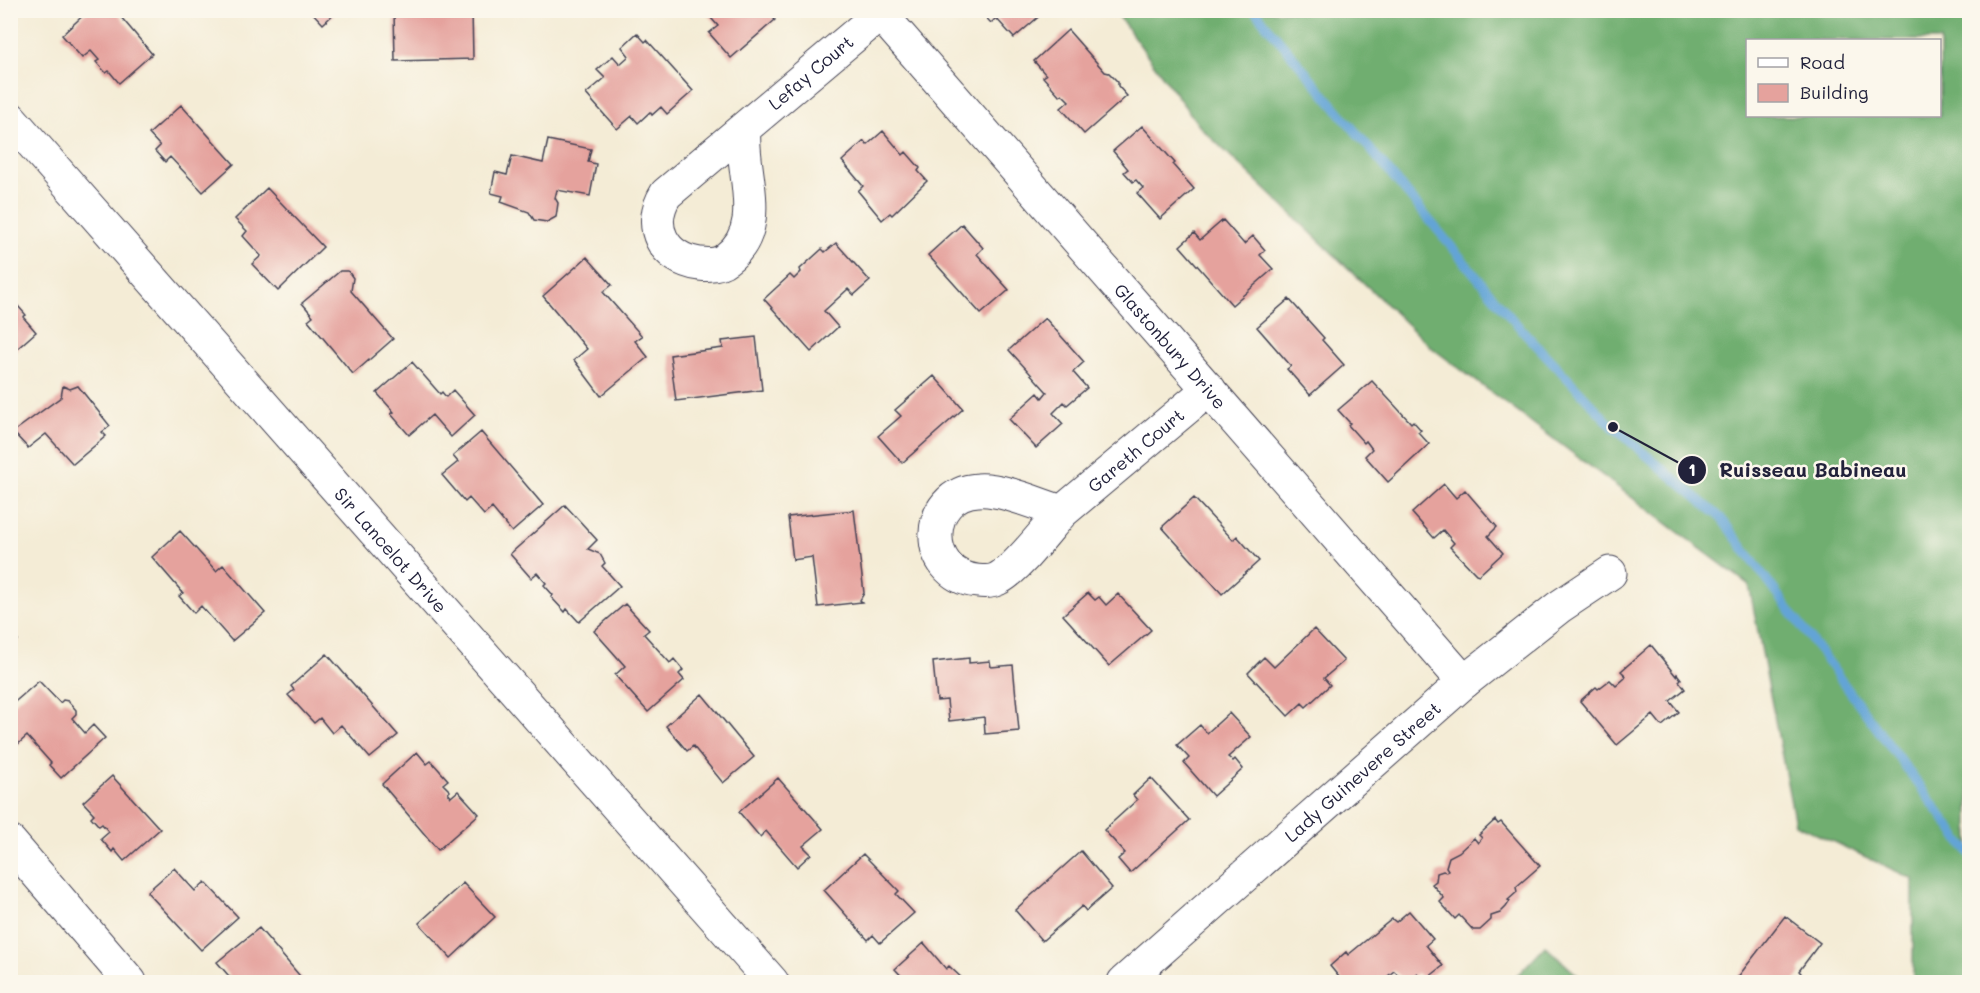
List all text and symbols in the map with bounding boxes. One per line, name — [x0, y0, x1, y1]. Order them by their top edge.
street label: Lefay Court — [763, 30, 858, 115]
legend — [1746, 39, 1941, 117]
text: Road — [1800, 50, 1845, 74]
text: Building — [1800, 80, 1868, 104]
street label: Glastonbury Drive — [1109, 278, 1232, 414]
street label: Gareth Court — [1082, 403, 1189, 498]
callout: Ruisseau Babineau — [1677, 451, 1919, 489]
text: Ruisseau Babineau — [1719, 456, 1907, 482]
text: 1 — [1688, 457, 1696, 481]
street label: Sir Lancelot Drive — [329, 482, 453, 618]
street label: Lady Guinevere Street — [1279, 696, 1446, 847]

